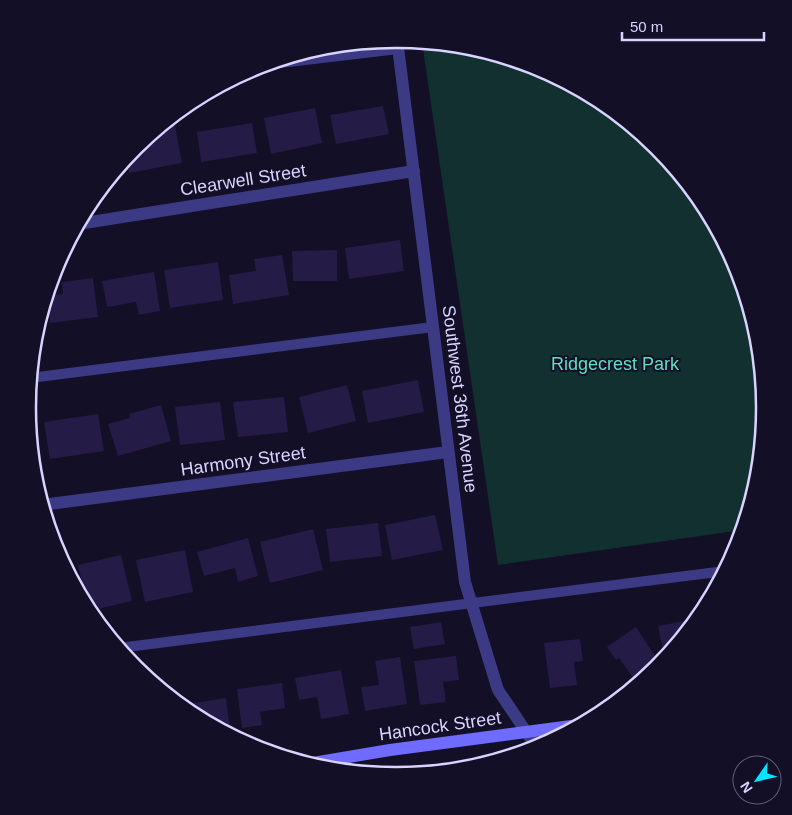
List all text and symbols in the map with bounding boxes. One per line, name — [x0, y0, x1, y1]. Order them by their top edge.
scale bar — [622, 10, 764, 42]
text: 50 m — [630, 18, 663, 35]
street label: Clearwell Street — [179, 160, 307, 200]
street label: Southwest 36th Avenue — [439, 304, 481, 494]
park label: Ridgecrest Park — [551, 354, 680, 374]
street label: Harmony Street — [179, 442, 307, 480]
street label: Hancock Street — [378, 708, 502, 744]
north arrow — [732, 755, 782, 805]
text: N — [737, 779, 756, 796]

